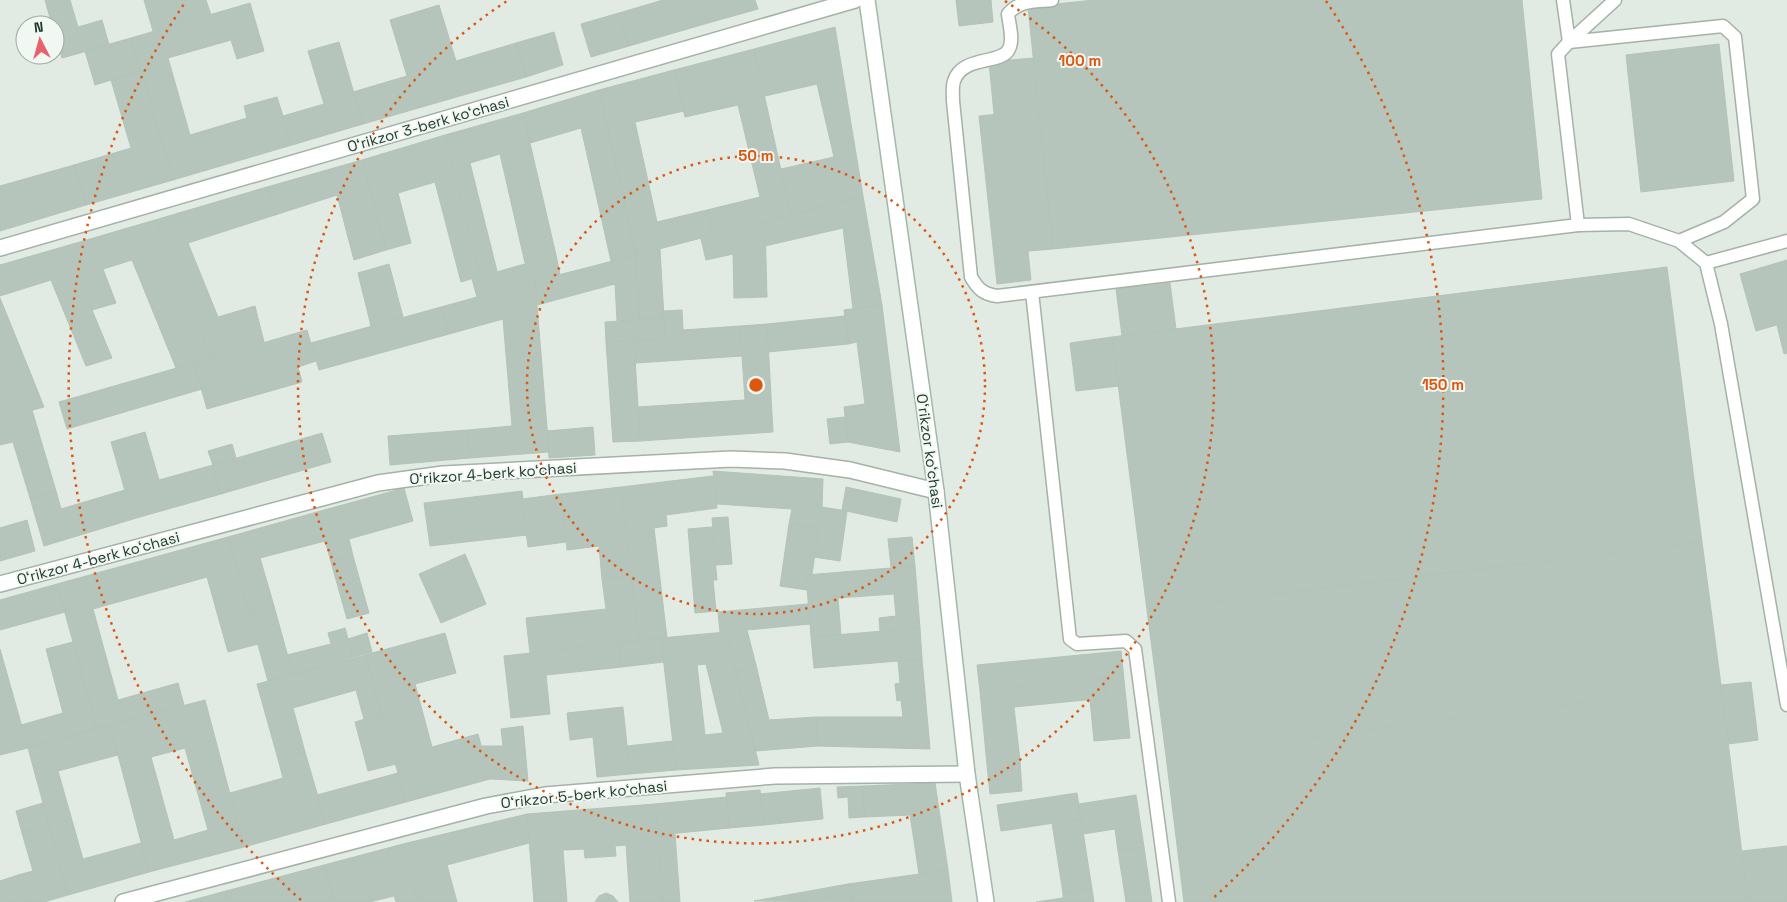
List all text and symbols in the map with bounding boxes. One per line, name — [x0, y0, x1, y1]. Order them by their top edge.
north arrow — [15, 15, 65, 65]
text: N — [33, 18, 44, 37]
text: 100 m — [1059, 51, 1101, 70]
street label: Oʻrikzor 3-berk koʻchasi — [345, 92, 511, 156]
text: 50 m — [738, 146, 774, 165]
text: 150 m — [1422, 375, 1464, 394]
centre of rings — [747, 376, 765, 394]
street label: Oʻrikzor koʻchasi — [913, 393, 947, 509]
street label: Oʻrikzor 4-berk koʻchasi — [409, 458, 577, 488]
street label: Oʻrikzor 4-berk koʻchasi — [15, 527, 181, 589]
street label: Oʻrikzor 5-berk koʻchasi — [500, 776, 668, 812]

